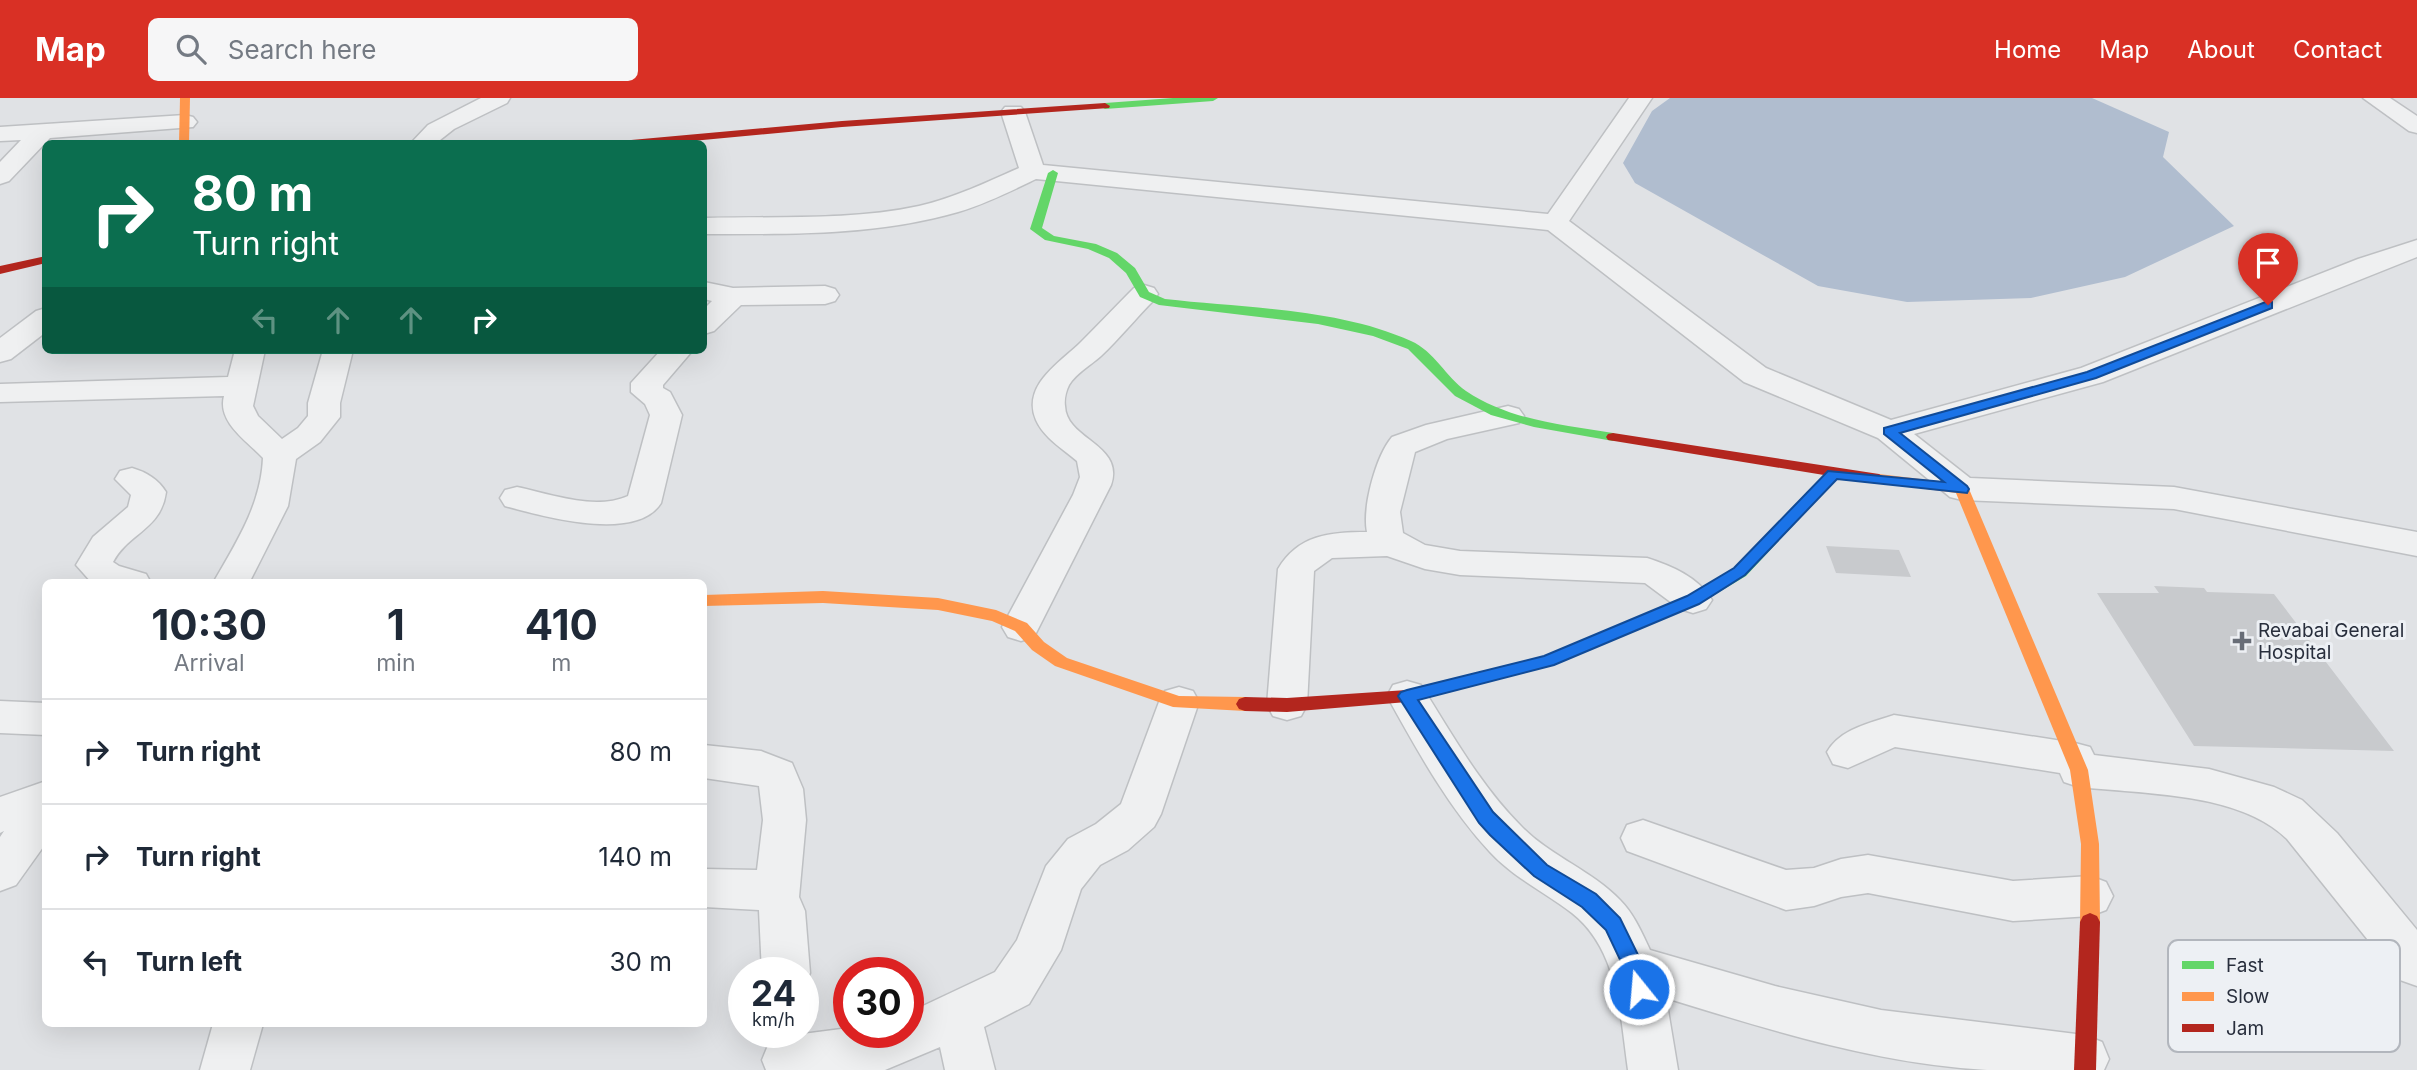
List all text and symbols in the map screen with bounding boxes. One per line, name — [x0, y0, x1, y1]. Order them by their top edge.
search box — [148, 18, 638, 81]
text: Map — [35, 29, 106, 69]
icon: search — [172, 30, 210, 68]
text: Search here — [228, 34, 376, 65]
text: Home — [1994, 35, 2061, 64]
text: Map — [2099, 35, 2149, 64]
text: About — [2187, 35, 2255, 64]
text: Contact — [2293, 35, 2382, 64]
text: 80 m — [192, 164, 313, 223]
icon: right — [77, 168, 168, 259]
text: Turn right — [192, 224, 339, 263]
pin — [2238, 233, 2298, 305]
icon: arrive — [2249, 244, 2287, 282]
icon: left — [246, 301, 284, 339]
icon: ahead — [319, 301, 357, 339]
icon: ahead — [392, 301, 430, 339]
icon: right — [465, 301, 503, 339]
text: 10:30 — [151, 599, 267, 650]
text: 1 — [387, 599, 405, 650]
text: 410 — [525, 599, 598, 650]
place label: Revabai General Hospital — [2258, 619, 2404, 664]
marker: Revabai General Hospital — [2232, 631, 2252, 651]
text: Arrival — [174, 649, 244, 677]
text: min — [376, 649, 415, 677]
text: m — [551, 649, 571, 677]
icon: right — [77, 733, 115, 771]
text: Turn right — [136, 736, 261, 767]
text: 80 m — [609, 736, 672, 767]
icon: right — [77, 838, 115, 876]
text: Turn right — [136, 841, 261, 872]
text: 140 m — [598, 841, 672, 872]
legend — [2168, 940, 2400, 1052]
icon: left — [77, 943, 115, 981]
text: Turn left — [136, 946, 242, 977]
text: 30 m — [609, 946, 672, 977]
position arrow — [1602, 952, 1676, 1026]
text: Fast — [2226, 954, 2264, 977]
speed limit sign: 30 — [833, 957, 924, 1048]
text: 24 — [751, 972, 796, 1014]
text: Slow — [2226, 985, 2269, 1008]
text: km/h — [752, 1009, 795, 1030]
text: Jam — [2226, 1017, 2264, 1040]

